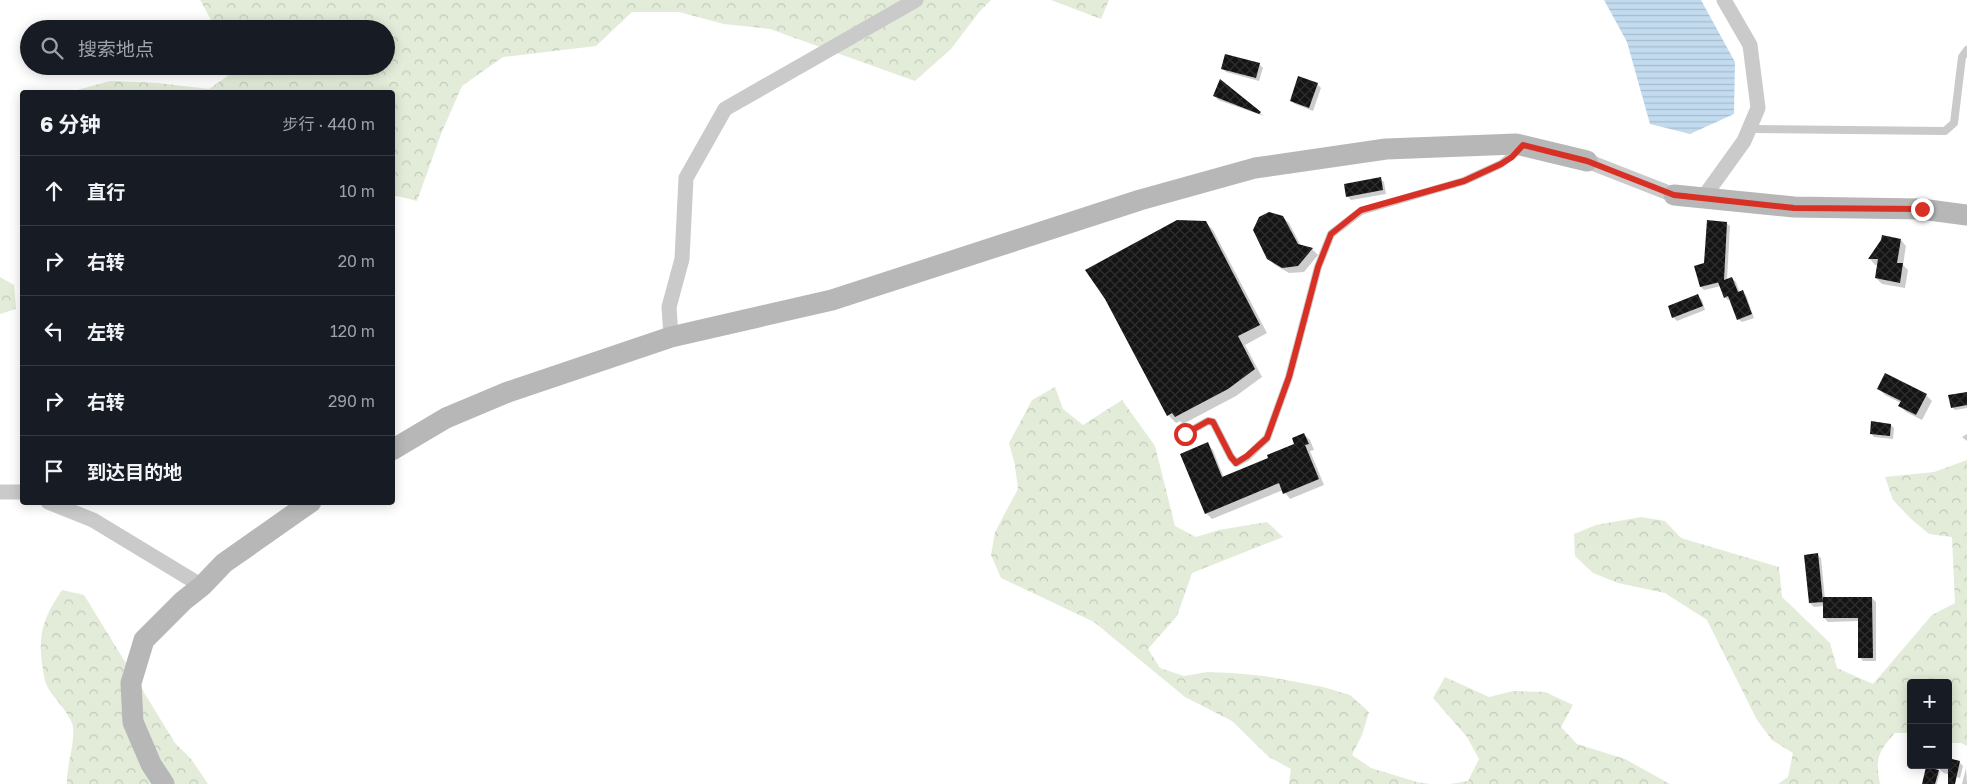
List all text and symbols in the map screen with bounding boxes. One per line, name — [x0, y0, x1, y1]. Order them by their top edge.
search box — [20, 20, 395, 75]
icon: search — [38, 34, 66, 62]
text: 搜索地点 — [78, 37, 154, 60]
text: 6 分钟 — [40, 111, 101, 137]
text: 步行 · 440 m — [283, 114, 375, 134]
icon: ahead — [40, 177, 68, 205]
text: 直行 — [87, 180, 125, 203]
text: 10 m — [339, 181, 375, 201]
route end — [1911, 198, 1934, 221]
icon: right — [40, 247, 68, 275]
text: 右转 — [87, 250, 125, 273]
text: 20 m — [338, 251, 375, 271]
icon: left — [40, 317, 68, 345]
text: 左转 — [87, 320, 125, 343]
text: 120 m — [330, 321, 375, 341]
icon: right — [40, 387, 68, 415]
text: 右转 — [87, 390, 125, 413]
text: 290 m — [328, 391, 375, 411]
route start — [1174, 423, 1197, 446]
icon: arrive — [40, 457, 68, 485]
text: 到达目的地 — [87, 460, 182, 483]
map controls — [1907, 679, 1952, 769]
button: + — [1907, 679, 1952, 724]
button: − — [1907, 724, 1952, 769]

